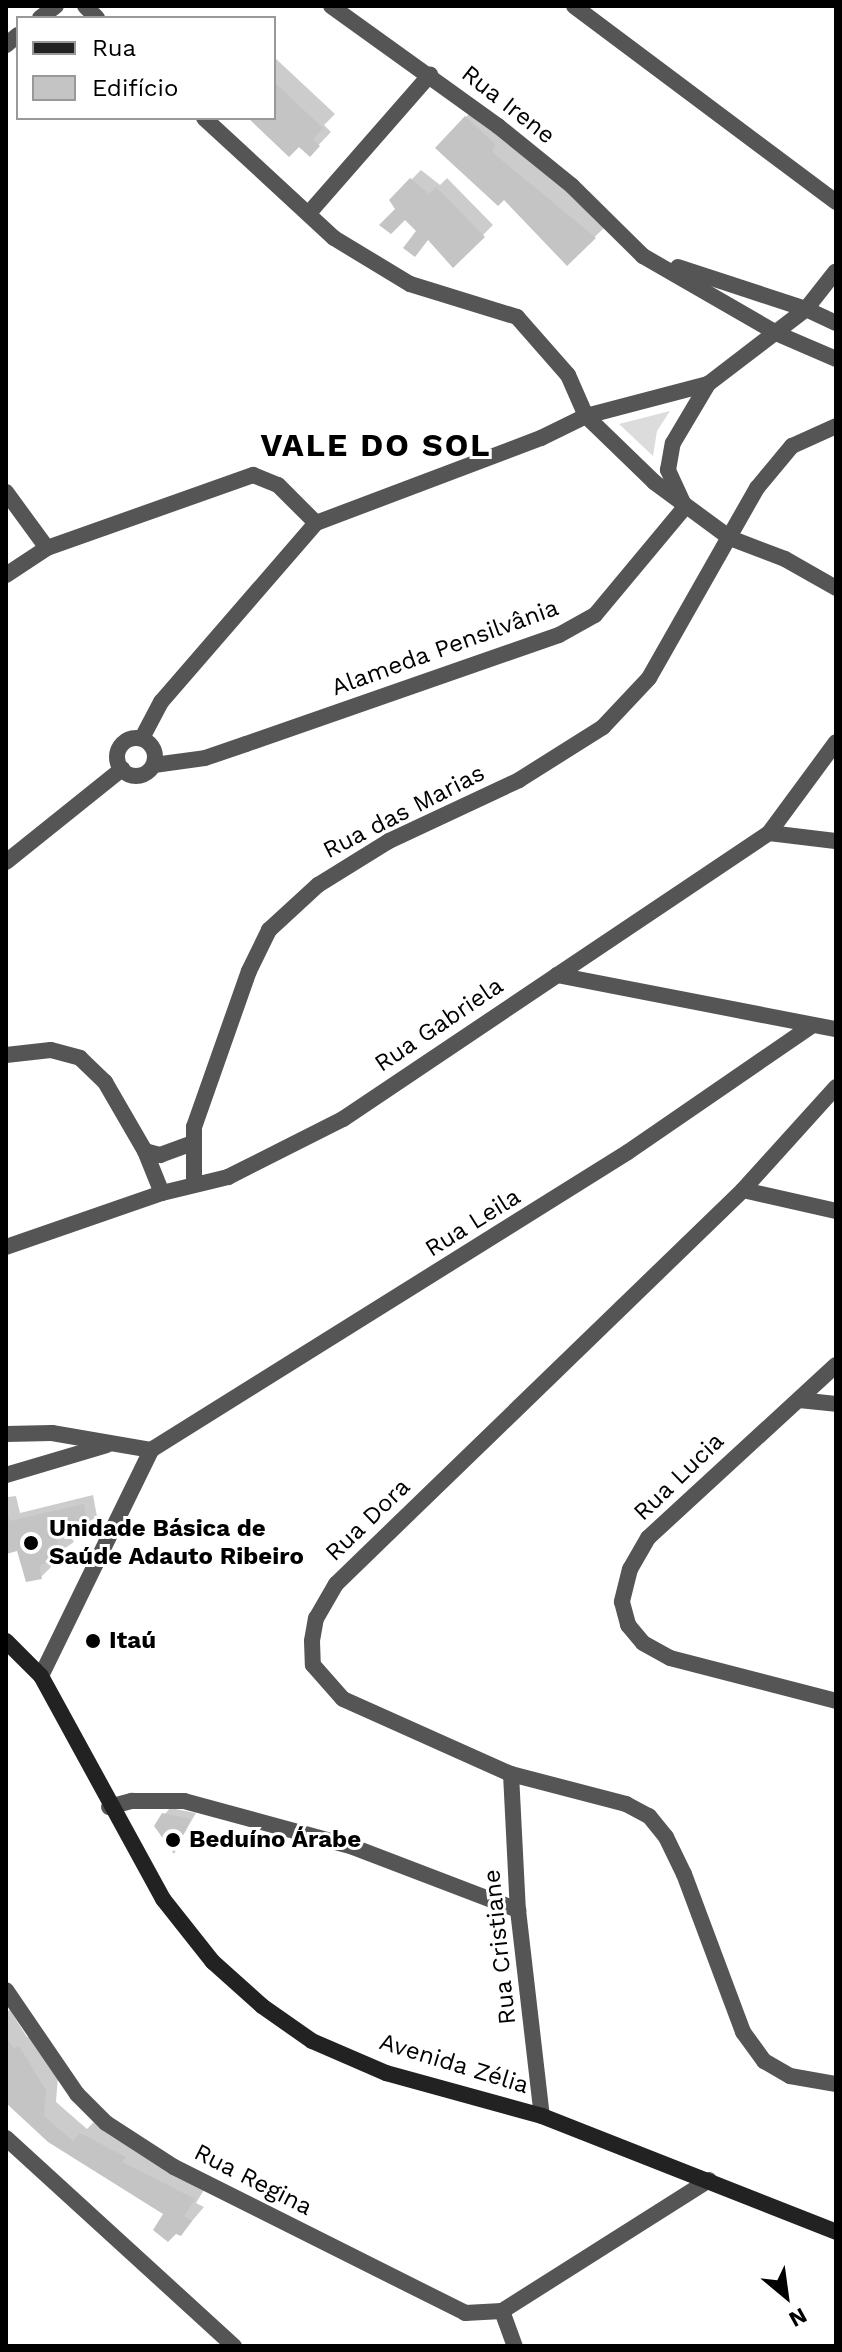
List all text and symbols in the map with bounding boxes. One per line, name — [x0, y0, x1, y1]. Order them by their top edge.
legend — [16, 16, 276, 120]
text: Rua — [92, 34, 136, 62]
street label: Rua Irene — [455, 59, 561, 151]
text: Edifício — [92, 74, 178, 102]
district label: VALE DO SOL — [260, 426, 492, 464]
street label: Alameda Pensilvânia — [327, 593, 563, 703]
street label: Rua das Marias — [318, 759, 490, 865]
street label: Rua Gabriela — [369, 971, 509, 1079]
street label: Rua Leila — [420, 1182, 526, 1264]
street label: Rua Lucia — [628, 1427, 730, 1527]
street label: Rua Dora — [320, 1472, 416, 1568]
place label: Unidade Básica de Saúde Adauto Ribeiro — [49, 1515, 304, 1571]
marker: Unidade Básica de Saúde Adauto Ribeiro — [20, 1532, 42, 1554]
place label: Itaú — [109, 1627, 156, 1655]
marker: Itaú — [84, 1632, 102, 1650]
place label: Beduíno Árabe — [189, 1826, 362, 1854]
marker: Beduíno Árabe — [164, 1831, 182, 1849]
street label: Rua Cristiane — [478, 1868, 522, 2026]
street label: Avenida Zélia — [376, 2028, 532, 2100]
street label: Rua Regina — [189, 2138, 317, 2222]
north arrow — [746, 2256, 826, 2336]
text: N — [785, 2303, 811, 2332]

